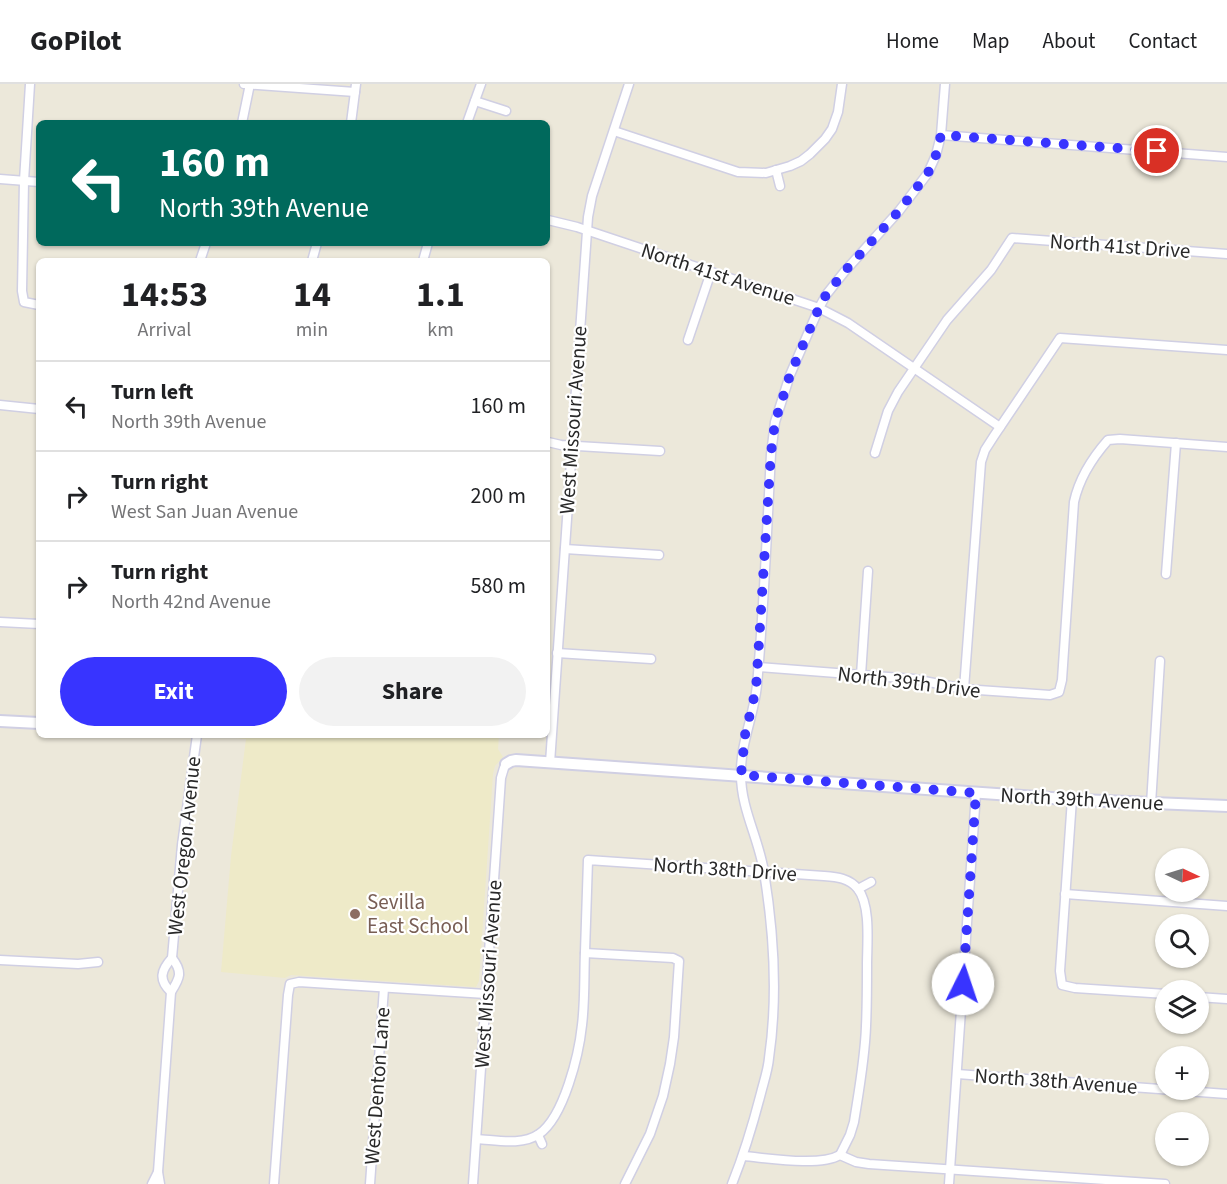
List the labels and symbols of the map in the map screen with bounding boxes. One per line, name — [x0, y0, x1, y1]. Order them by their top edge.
pin — [1131, 125, 1182, 176]
street label: North 41st Drive — [1049, 226, 1191, 266]
street label: North 41st Avenue — [637, 235, 799, 313]
street label: West Missouri Avenue — [551, 325, 595, 515]
street label: North 39th Drive — [836, 658, 982, 706]
street label: West Oregon Avenue — [160, 755, 208, 937]
street label: North 39th Avenue — [1000, 780, 1164, 818]
north arrow — [1155, 848, 1209, 902]
street label: North 38th Drive — [652, 849, 798, 889]
street label: West Missouri Avenue — [466, 879, 510, 1069]
place label: Sevilla East School — [367, 887, 469, 941]
marker: Sevilla East School — [348, 907, 362, 921]
position arrow — [931, 952, 995, 1016]
street label: West Denton Lane — [357, 1006, 397, 1166]
street label: North 38th Avenue — [974, 1060, 1138, 1102]

